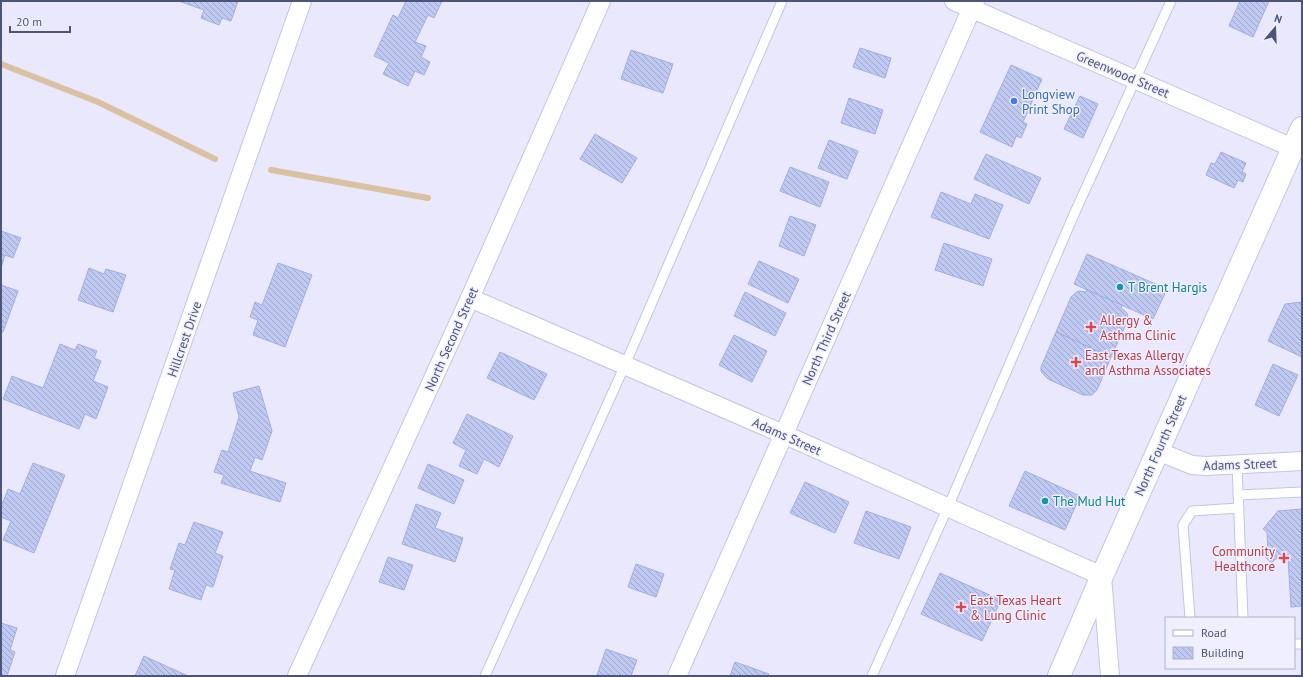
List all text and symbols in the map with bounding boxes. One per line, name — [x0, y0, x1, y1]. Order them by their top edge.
scale bar — [10, 8, 70, 34]
north arrow — [1255, 8, 1295, 48]
text: N — [1273, 11, 1284, 26]
text: 20 m — [16, 14, 42, 29]
street label: Greenwood Street — [1074, 47, 1172, 102]
place label: Longview Print Shop — [1022, 86, 1080, 118]
marker: Longview Print Shop — [1009, 96, 1019, 106]
place label: T Brent Hargis — [1128, 279, 1207, 296]
marker: T Brent Hargis — [1115, 282, 1125, 292]
street label: North Second Street — [421, 284, 482, 394]
street label: North Third Street — [798, 288, 855, 388]
street label: Hillcrest Drive — [164, 299, 205, 379]
place label: Allergy & Asthma Clinic — [1100, 312, 1176, 344]
marker: Allergy & Asthma Clinic — [1085, 321, 1097, 333]
place label: East Texas Allergy and Asthma Associates — [1085, 347, 1211, 379]
marker: East Texas Allergy and Asthma Associates — [1070, 356, 1082, 368]
street label: North Fourth Street — [1130, 391, 1191, 499]
street label: Adams Street — [750, 414, 824, 459]
street label: Adams Street — [1203, 455, 1278, 474]
place label: The Mud Hut — [1053, 493, 1126, 510]
marker: The Mud Hut — [1040, 496, 1050, 506]
place label: Community Healthcore — [1212, 543, 1275, 575]
marker: Community Healthcore — [1278, 552, 1290, 564]
place label: East Texas Heart & Lung Clinic — [970, 592, 1062, 624]
marker: East Texas Heart & Lung Clinic — [955, 601, 967, 613]
legend — [1165, 617, 1295, 669]
text: Road — [1201, 625, 1226, 640]
text: Building — [1201, 645, 1244, 660]

